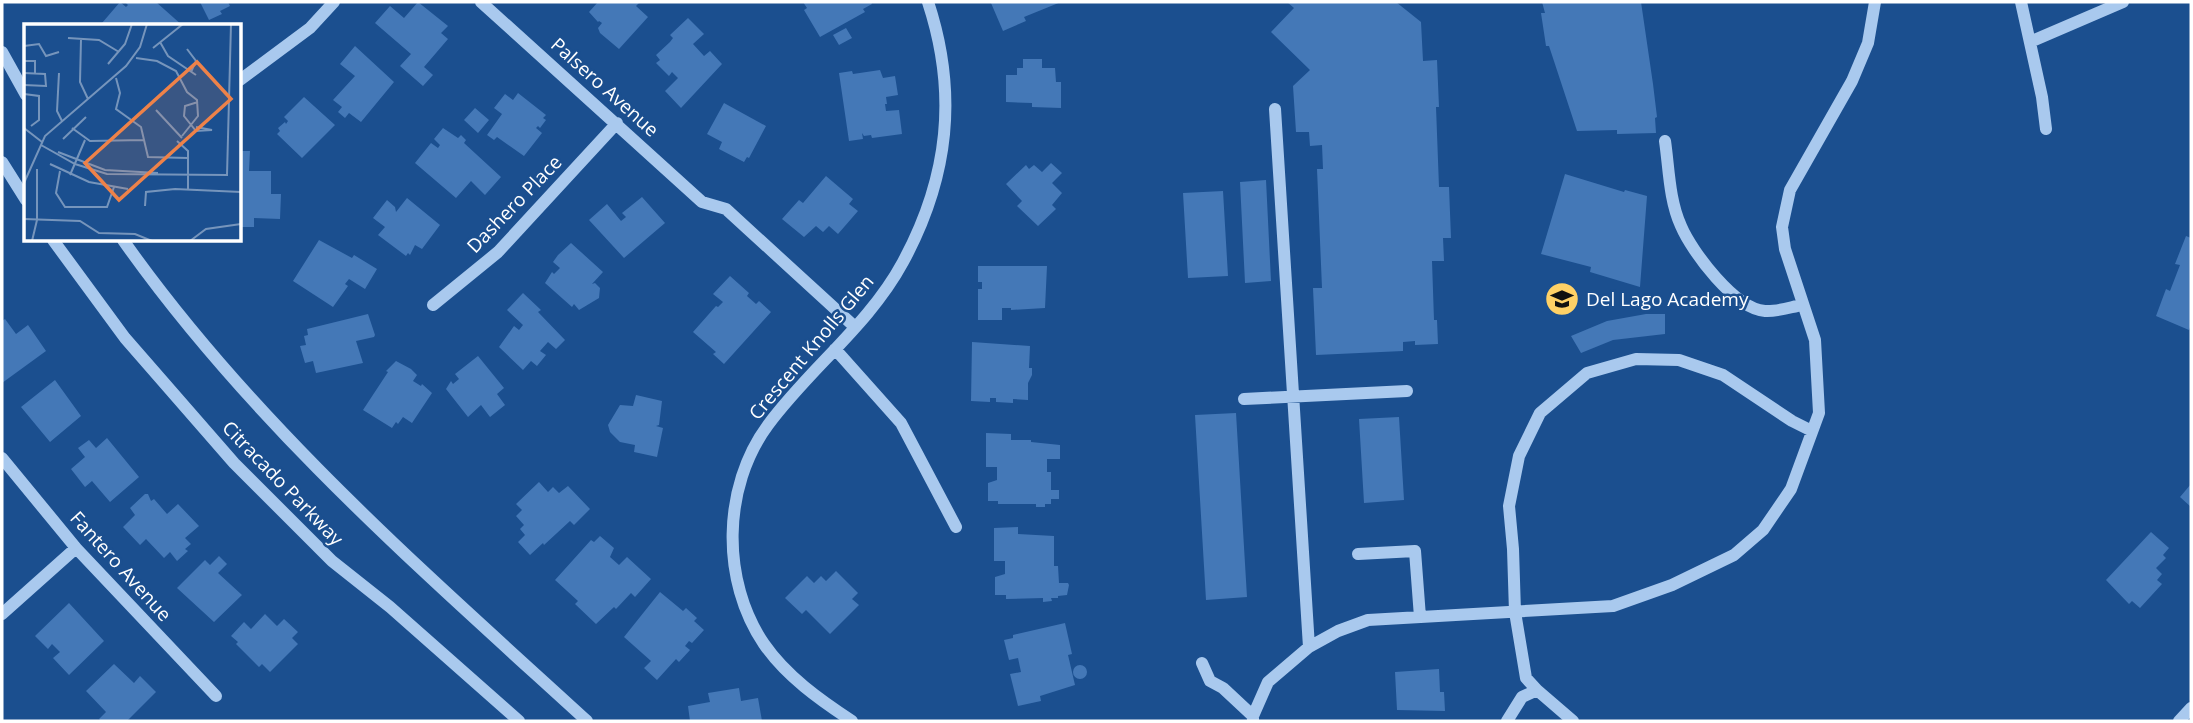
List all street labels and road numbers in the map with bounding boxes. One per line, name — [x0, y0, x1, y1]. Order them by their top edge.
street label: Palsero Avenue — [545, 32, 665, 142]
street label: Dashero Place — [461, 150, 567, 258]
street label: Crescent Knolls Glen — [743, 269, 879, 425]
street label: Citracado Parkway — [217, 415, 350, 551]
street label: Fantero Avenue — [65, 505, 177, 627]

